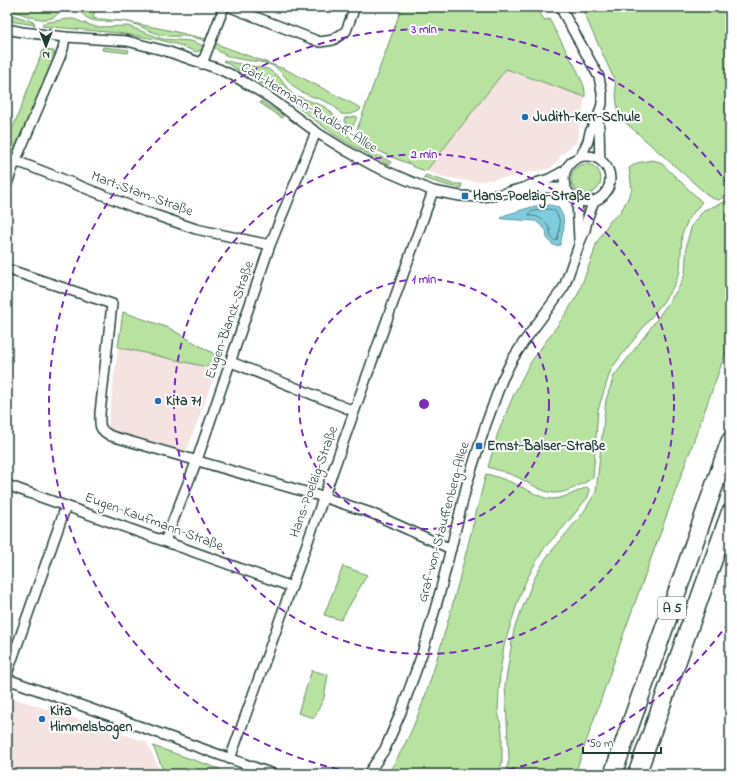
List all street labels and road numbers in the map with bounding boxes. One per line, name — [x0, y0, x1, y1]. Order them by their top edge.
street label: Carl-Hermann-Rudloff-Allee — [237, 57, 382, 159]
street label: Mart-Stam-Straße — [88, 166, 197, 222]
street label: Eugen-Blanck-Straße — [200, 258, 261, 382]
street label: Hans-Poelzig-Straße — [284, 423, 345, 541]
street label: Graf-von-Stauffenberg-Allee — [412, 439, 477, 605]
street label: Eugen-Kaufmann-Straße — [81, 487, 227, 558]
road number: A 5 — [658, 597, 686, 619]

